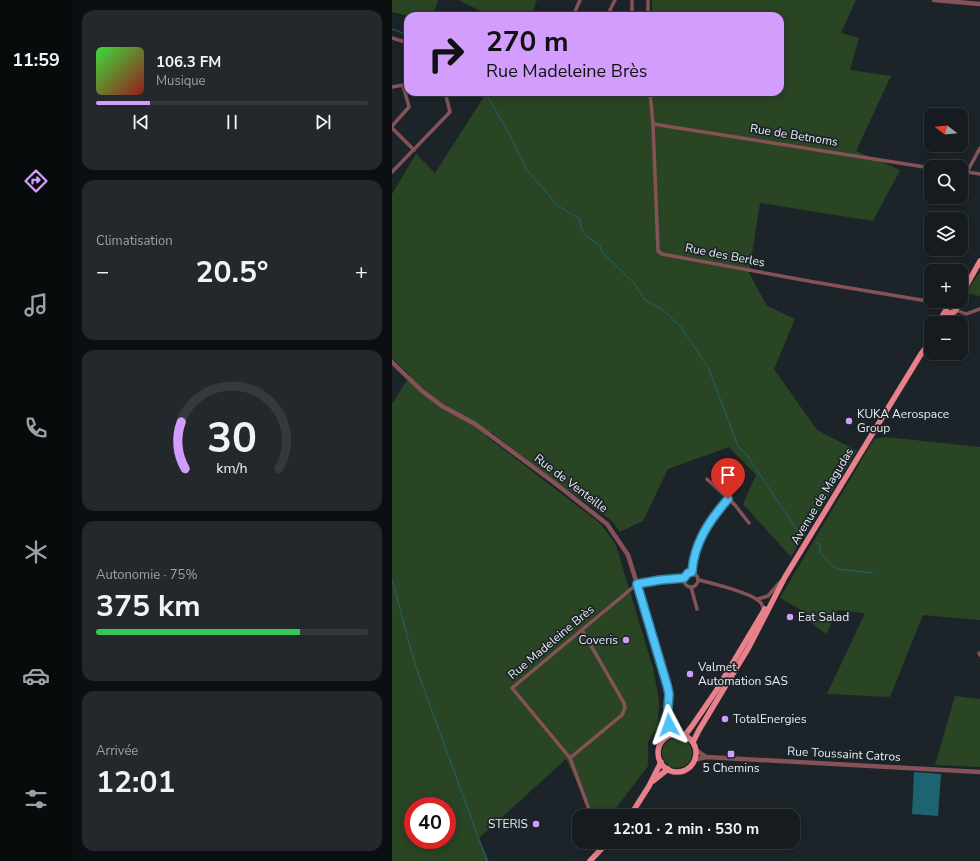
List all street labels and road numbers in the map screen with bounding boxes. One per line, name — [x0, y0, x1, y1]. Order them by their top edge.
street label: Rue de Betnoms — [749, 120, 839, 150]
street label: Rue des Berles — [684, 239, 766, 271]
street label: Avenue de Magudas — [787, 445, 857, 547]
street label: Rue de Venteille — [531, 450, 611, 516]
street label: Rue Madeleine Brès — [505, 601, 598, 683]
street label: Rue Toussaint Catros — [787, 743, 901, 765]

